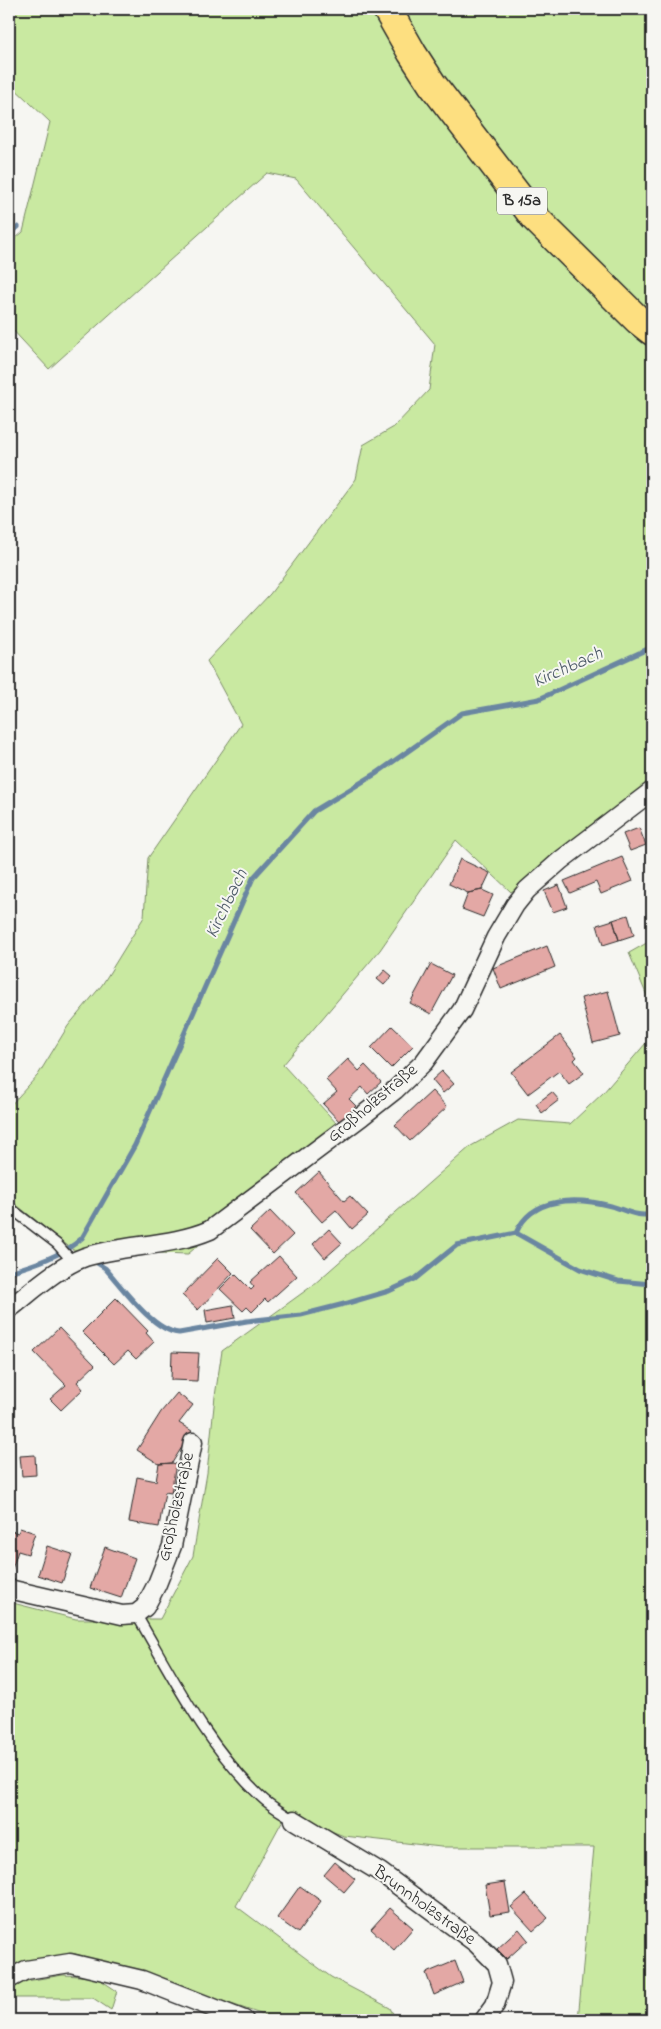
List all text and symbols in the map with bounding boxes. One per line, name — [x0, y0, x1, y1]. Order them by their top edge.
road number: B 15a — [497, 188, 547, 215]
water label: Kirchbach — [529, 640, 608, 695]
water label: Kirchbach — [199, 864, 256, 943]
street label: Großholzstraße — [322, 1058, 425, 1150]
street label: Großholzstraße — [152, 1449, 202, 1564]
street label: Brunnholzstraße — [366, 1859, 482, 1953]

